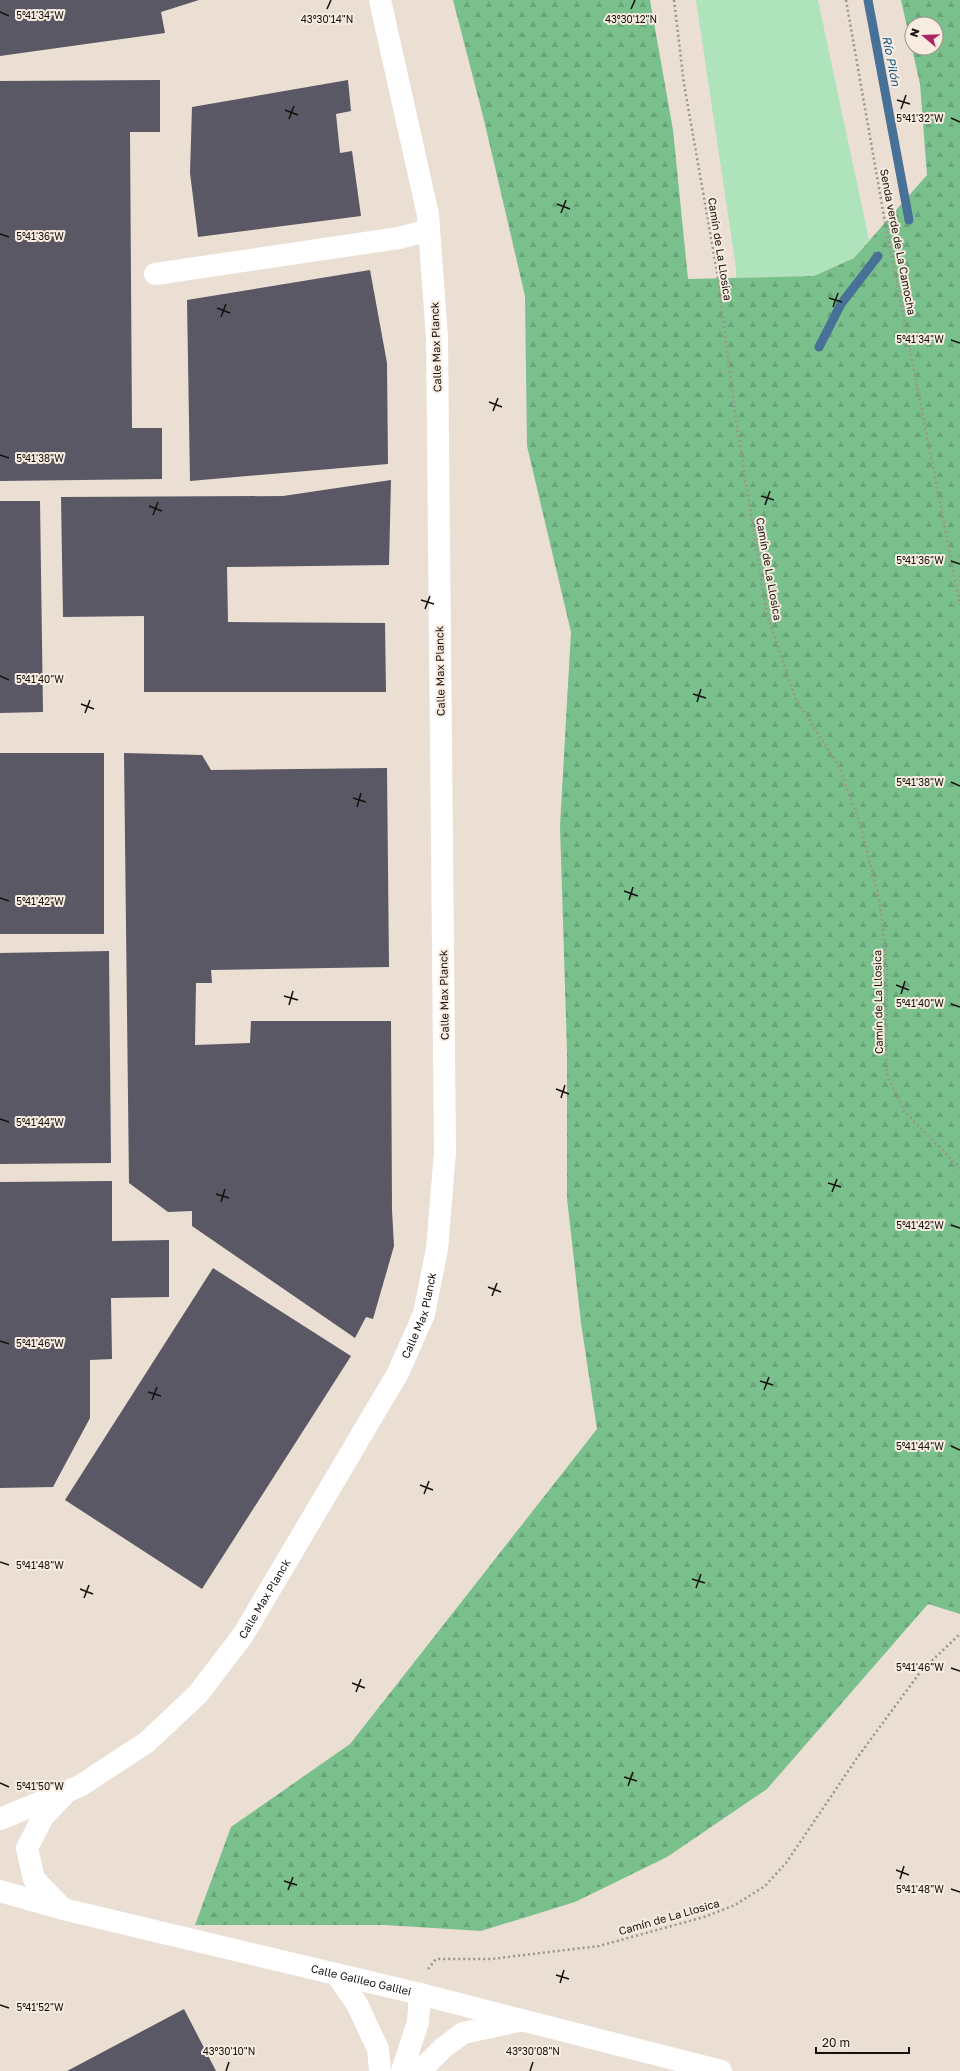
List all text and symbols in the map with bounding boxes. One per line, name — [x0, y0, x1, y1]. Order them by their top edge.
text: 5°41'34"W — [16, 9, 64, 21]
text: 43°30'14"N — [301, 13, 353, 25]
text: 43°30'12"N — [605, 13, 657, 25]
north arrow — [904, 16, 944, 56]
text: N — [907, 27, 922, 39]
water label: Río Pilón — [879, 34, 904, 88]
text: 5°41'32"W — [896, 112, 944, 124]
street label: Senda verde de La Camocha — [878, 168, 919, 316]
street label: Camín de La Llosica — [706, 196, 735, 301]
text: 5°41'36"W — [16, 230, 64, 242]
street label: Calle Max Planck — [427, 302, 444, 392]
text: 5°41'34"W — [896, 333, 944, 345]
text: 5°41'38"W — [16, 452, 64, 464]
street label: Camín de La Llosica — [754, 516, 785, 621]
text: 5°41'36"W — [896, 554, 944, 566]
street label: Calle Max Planck — [432, 626, 447, 716]
text: 5°41'40"W — [16, 673, 64, 685]
text: 5°41'38"W — [896, 776, 944, 788]
text: 5°41'42"W — [16, 895, 64, 907]
street label: Calle Max Planck — [436, 950, 451, 1040]
street label: Camín de La Llosica — [870, 950, 885, 1054]
text: 5°41'40"W — [896, 997, 944, 1009]
text: 5°41'44"W — [16, 1116, 64, 1128]
text: 5°41'42"W — [896, 1219, 944, 1231]
street label: Calle Max Planck — [398, 1271, 438, 1360]
text: 5°41'46"W — [16, 1337, 64, 1349]
text: 5°41'44"W — [896, 1440, 944, 1452]
street label: Calle Max Planck — [235, 1556, 293, 1641]
text: 5°41'48"W — [16, 1559, 64, 1571]
text: 5°41'46"W — [896, 1661, 944, 1673]
text: 5°41'50"W — [16, 1780, 64, 1792]
text: 5°41'48"W — [896, 1883, 944, 1895]
street label: Camín de La Llosica — [617, 1896, 721, 1937]
street label: Calle Galileo Galilei — [310, 1961, 413, 1998]
text: 5°41'52"W — [16, 2001, 64, 2013]
scale bar — [816, 2029, 909, 2055]
text: 20 m — [822, 2035, 850, 2050]
text: 43°30'10"N — [203, 2045, 255, 2057]
text: 43°30'08"N — [506, 2045, 560, 2057]

